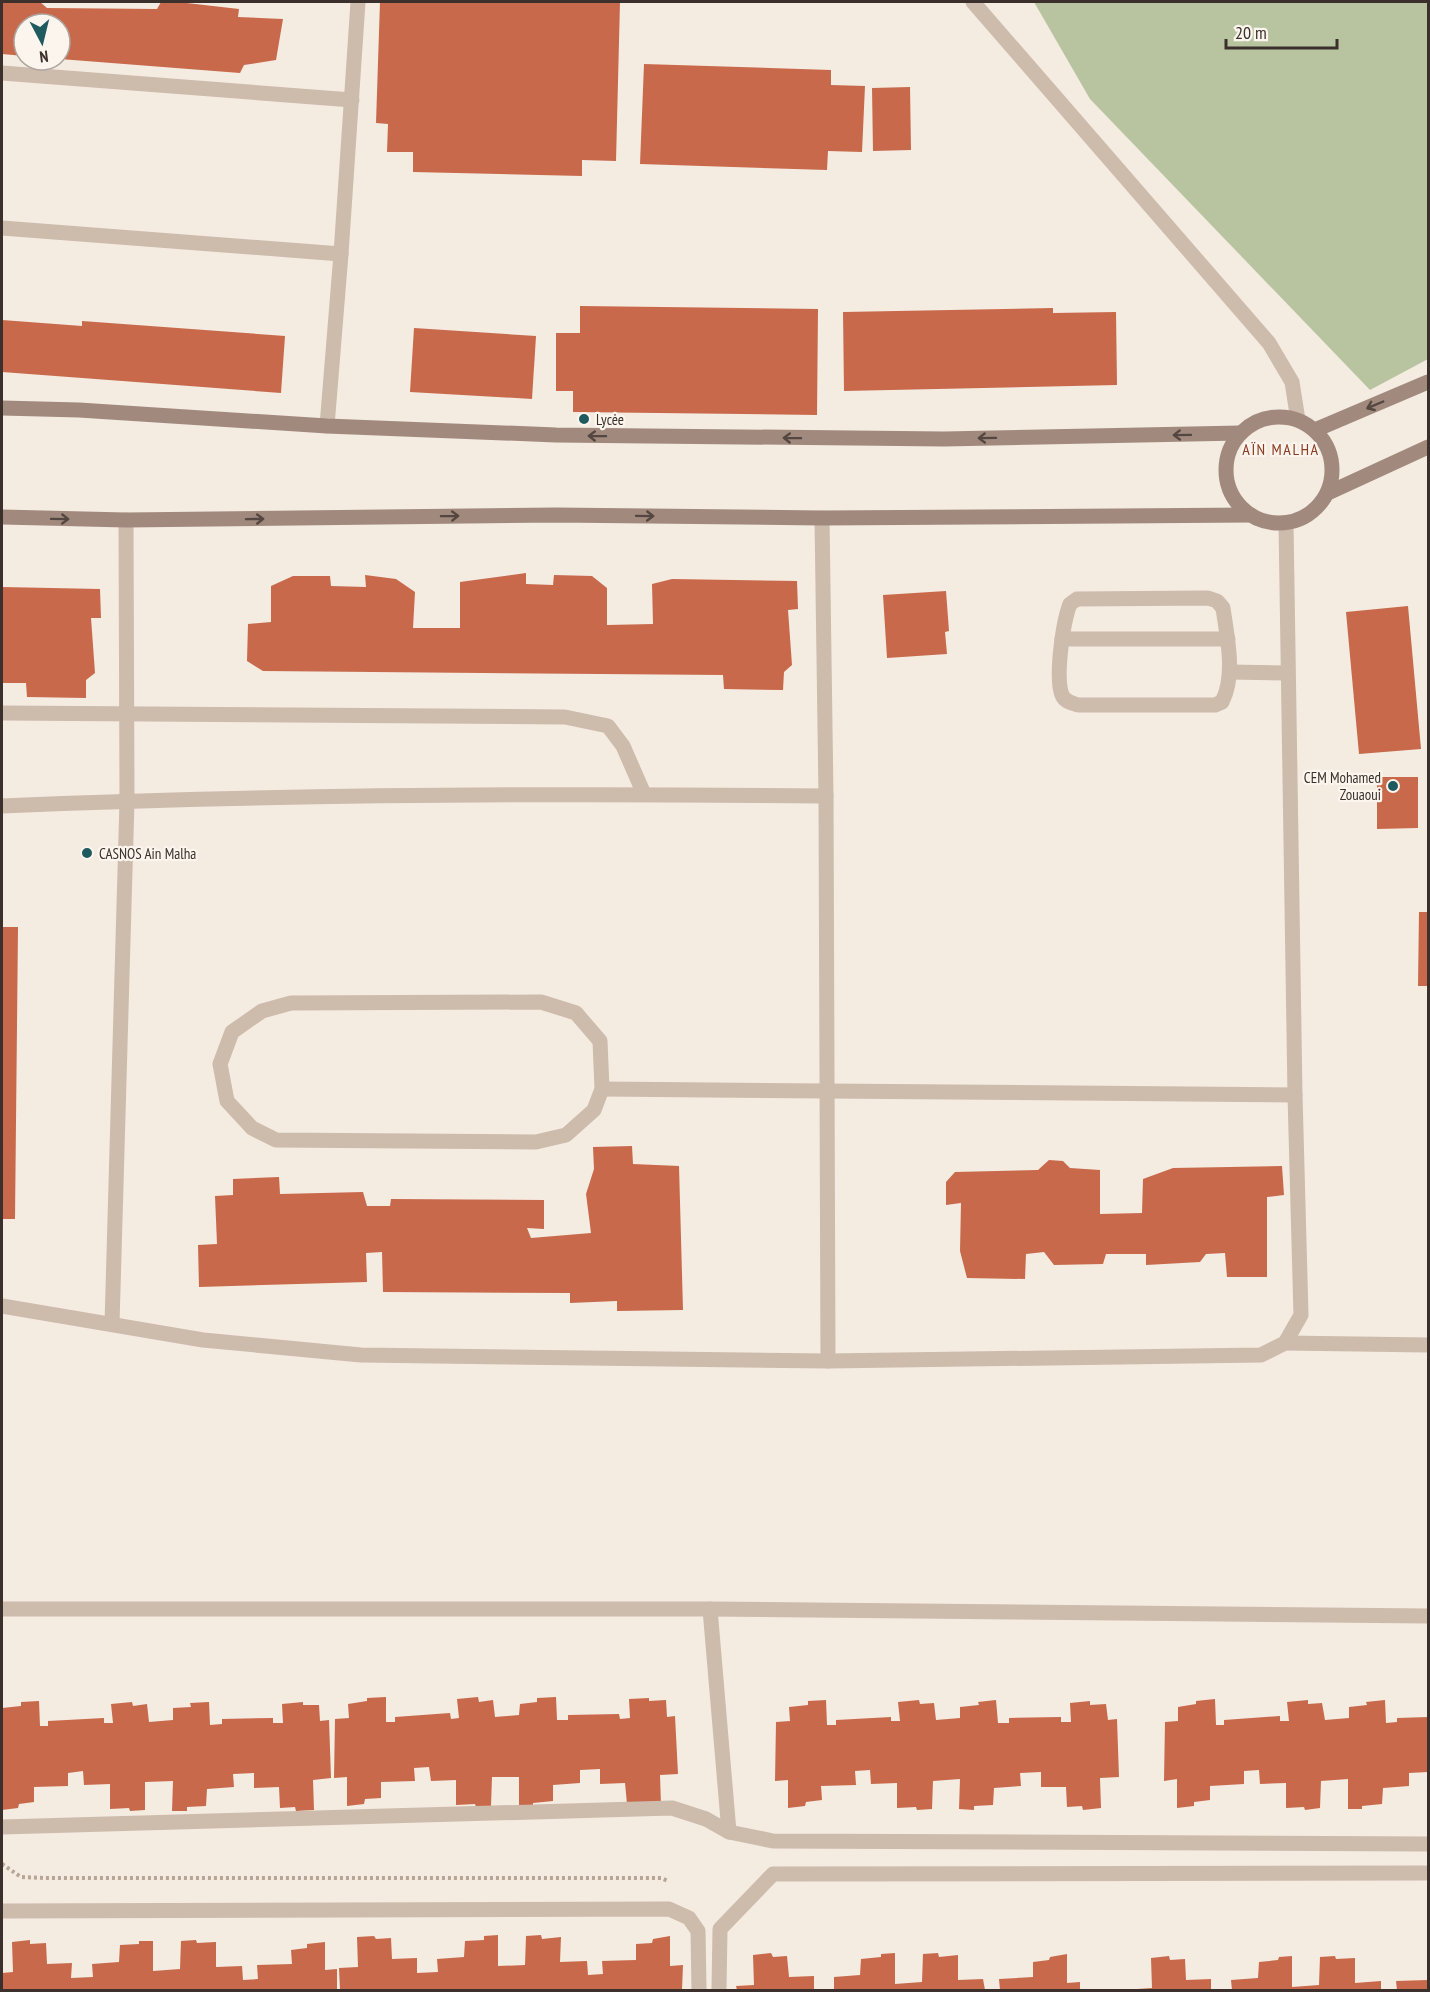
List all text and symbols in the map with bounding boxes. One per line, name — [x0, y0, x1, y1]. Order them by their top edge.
north arrow — [12, 12, 72, 72]
scale bar — [1226, 12, 1337, 50]
text: 20 m — [1235, 21, 1267, 44]
text: N — [38, 46, 49, 67]
one-way arrow — [1366, 400, 1384, 411]
place label: Lycėe — [596, 410, 624, 429]
marker: Lycėe — [577, 412, 591, 426]
one-way arrow — [1173, 429, 1193, 440]
one-way arrow — [588, 430, 608, 442]
one-way arrow — [783, 432, 803, 443]
one-way arrow — [978, 432, 998, 444]
district label: AÏN MALHA — [1242, 439, 1320, 459]
one-way arrow — [439, 510, 459, 522]
one-way arrow — [634, 510, 654, 522]
one-way arrow — [49, 513, 69, 525]
one-way arrow — [244, 513, 264, 525]
place label: CEM Mohamed Zouaoui — [1304, 768, 1381, 804]
marker: CEM Mohamed Zouaoui — [1386, 779, 1400, 793]
place label: CASNOS Ain Malha — [99, 844, 196, 863]
marker: CASNOS Ain Malha — [80, 846, 94, 860]

